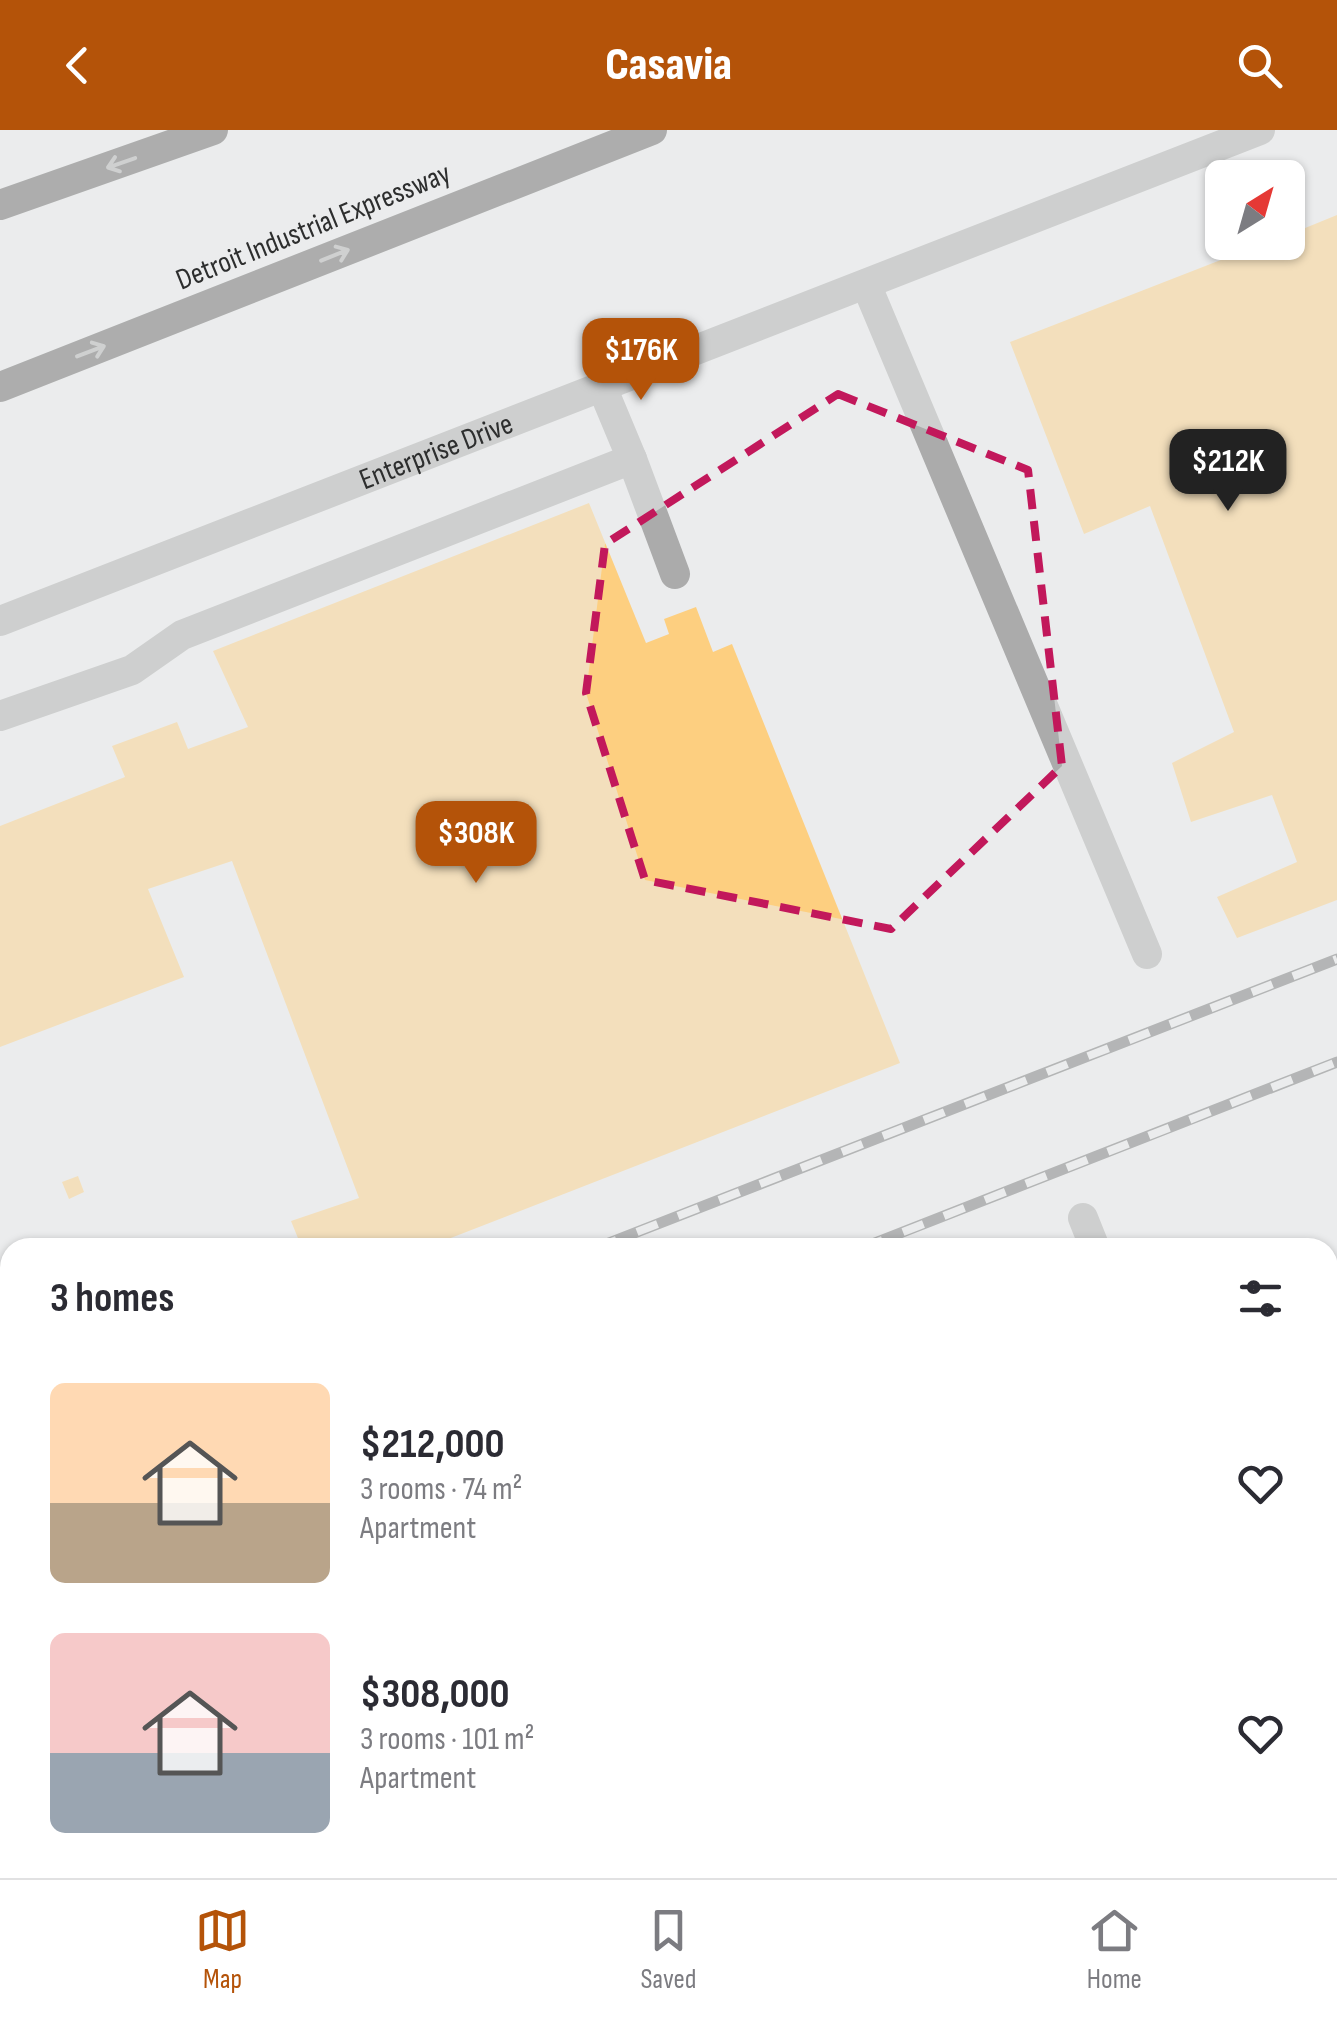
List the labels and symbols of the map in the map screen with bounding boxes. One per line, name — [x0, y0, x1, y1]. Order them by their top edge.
one-way arrow — [105, 155, 137, 173]
street label: Detroit Industrial Expressway — [171, 155, 456, 298]
north arrow — [1205, 160, 1305, 260]
one-way arrow — [320, 245, 350, 263]
pin: $176K — [571, 318, 711, 403]
one-way arrow — [75, 341, 106, 359]
street label: Enterprise Drive — [355, 406, 518, 498]
pin: $212K — [1158, 429, 1298, 514]
pin: $308K — [406, 801, 546, 886]

